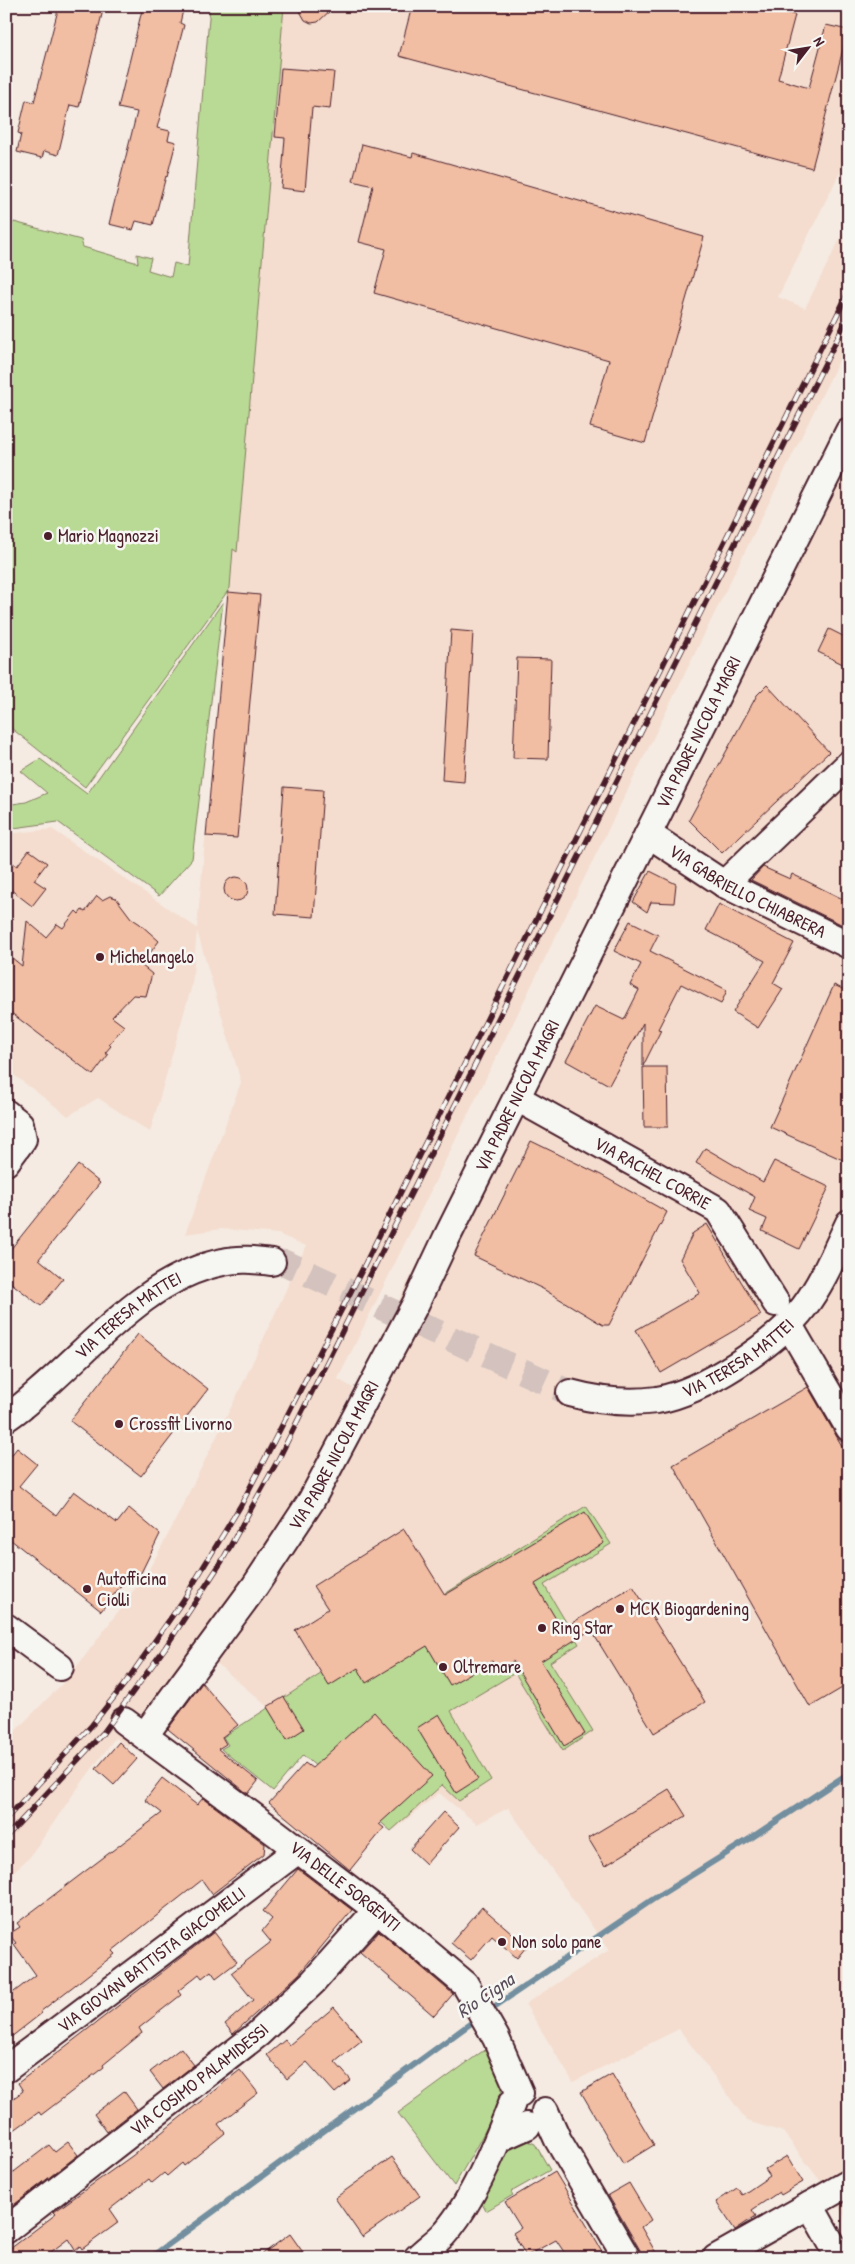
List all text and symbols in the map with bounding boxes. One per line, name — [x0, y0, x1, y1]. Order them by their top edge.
north arrow — [782, 22, 832, 72]
text: N — [810, 33, 830, 50]
place label: Mario Magnozzi — [58, 523, 159, 548]
marker: Mario Magnozzi — [42, 530, 54, 542]
street label: VIA PADRE NICOLA MAGRI — [650, 652, 747, 813]
street label: VIA GABRIELLO CHIABRERA — [664, 838, 830, 944]
place label: Michelangelo — [110, 944, 194, 969]
marker: Michelangelo — [94, 951, 106, 963]
street label: VIA PADRE NICOLA MAGRI — [468, 1015, 566, 1176]
street label: VIA RACHEL CORRIE — [590, 1130, 715, 1216]
street label: VIA TERESA MATTEI — [69, 1265, 185, 1365]
street label: VIA TERESA MATTEI — [678, 1313, 800, 1404]
street label: VIA PADRE NICOLA MAGRI — [282, 1376, 385, 1535]
place label: Crossfit Livorno — [129, 1411, 232, 1436]
marker: Crossfit Livorno — [113, 1418, 125, 1430]
place label: Autofficina Ciolli — [97, 1566, 166, 1612]
marker: Autofficina Ciolli — [81, 1583, 93, 1595]
place label: MCK Biogardening — [630, 1596, 749, 1621]
marker: MCK Biogardening — [614, 1603, 626, 1615]
place label: Ring Star — [552, 1615, 613, 1640]
marker: Ring Star — [536, 1622, 548, 1634]
place label: Oltremare — [453, 1654, 521, 1679]
marker: Oltremare — [437, 1661, 449, 1673]
street label: VIA DELLE SORGENTI — [285, 1835, 406, 1937]
street label: VIA GIOVAN BATTISTA GIACOMELLI — [52, 1881, 251, 2038]
place label: Non solo pane — [512, 1929, 602, 1954]
marker: Non solo pane — [496, 1936, 508, 1948]
water label: Rio Cigna — [451, 1965, 521, 2024]
street label: VIA COSIMO PALAMIDESSI — [124, 2017, 274, 2141]

